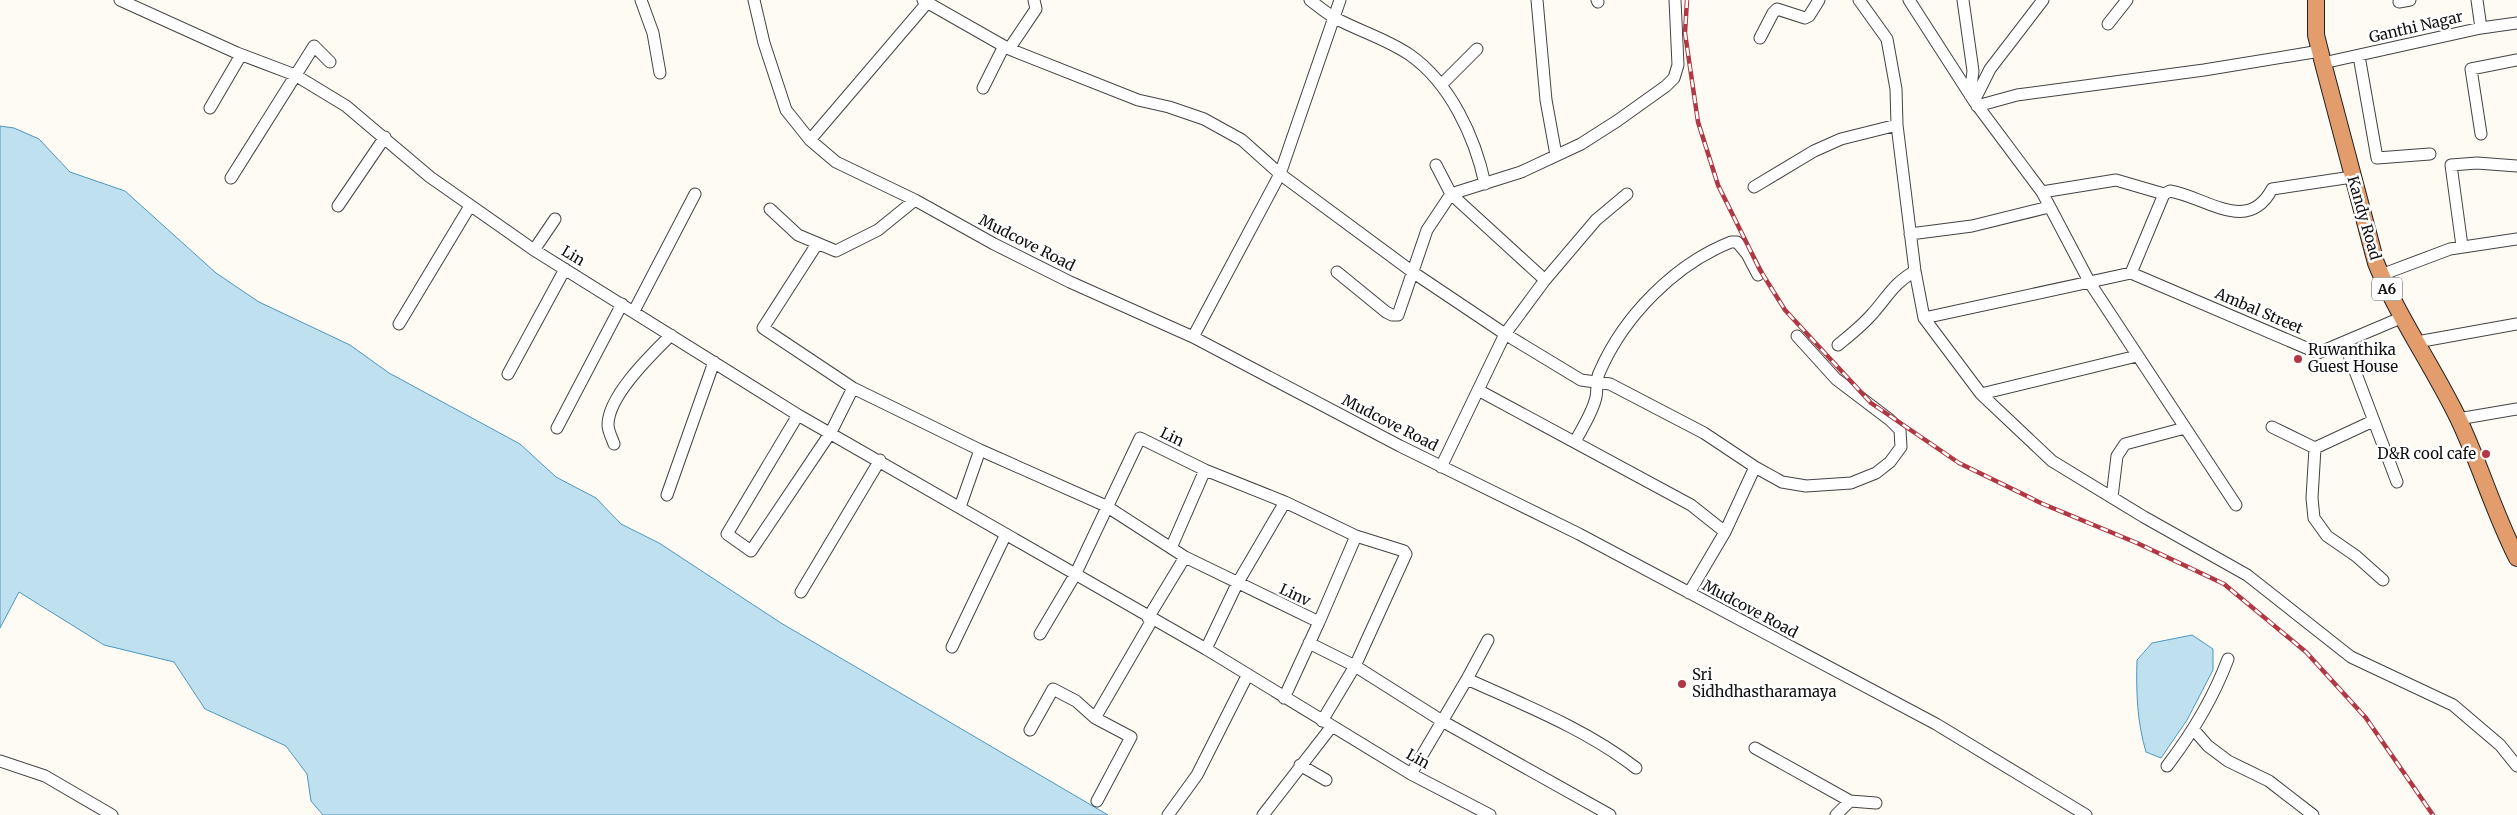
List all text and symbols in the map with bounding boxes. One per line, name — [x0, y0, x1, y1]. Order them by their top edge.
street label: Ganthi Nagar — [2367, 6, 2465, 47]
street label: Kandy Road — [2343, 174, 2386, 262]
street label: Mudcove Road — [976, 210, 1078, 275]
street label: Lin — [558, 241, 588, 270]
road number: A6 — [2372, 278, 2402, 300]
street label: Ambal Street — [2211, 283, 2306, 338]
place label: Ruwanthika Guest House — [2308, 340, 2398, 376]
marker: Ruwanthika Guest House — [2292, 353, 2304, 365]
street label: Mudcove Road — [1339, 390, 1441, 455]
street label: Lin — [1157, 423, 1187, 450]
place label: D&R cool cafe — [2377, 444, 2476, 463]
marker: D&R cool cafe — [2480, 448, 2492, 460]
street label: Mudcove Road — [1699, 575, 1801, 642]
street label: Linv — [1277, 579, 1314, 610]
place label: Sri Sidhdhastharamaya — [1692, 665, 1836, 701]
marker: Sri Sidhdhastharamaya — [1676, 678, 1688, 690]
street label: Lin — [1403, 744, 1433, 773]

